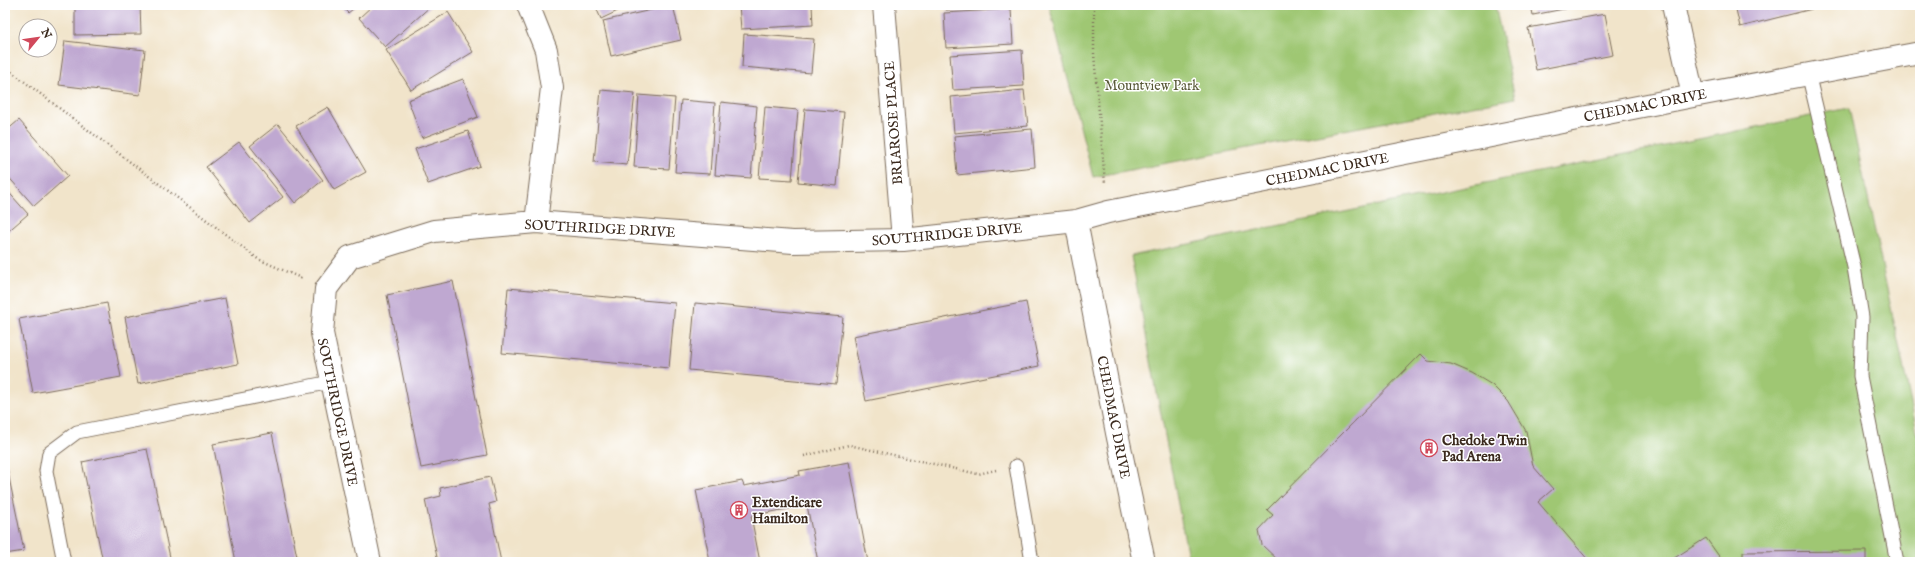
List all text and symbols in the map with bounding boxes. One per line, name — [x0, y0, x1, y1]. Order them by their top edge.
north arrow — [18, 18, 58, 58]
text: N — [37, 25, 55, 42]
street label: BRIAROSE PLACE — [881, 60, 907, 185]
park label: Mountview Park — [1104, 77, 1200, 95]
street label: CHEDMAC DRIVE — [1582, 85, 1708, 127]
street label: CHEDMAC DRIVE — [1264, 149, 1390, 191]
street label: SOUTHRIDGE DRIVE — [524, 216, 676, 242]
street label: SOUTHRIDGE DRIVE — [871, 219, 1023, 251]
street label: SOUTHRIDGE DRIVE — [313, 336, 362, 488]
street label: CHEDMAC DRIVE — [1092, 354, 1134, 480]
place label: Chedoke Twin Pad Arena — [1442, 432, 1528, 466]
building icon: Chedoke Twin Pad Arena — [1419, 438, 1439, 458]
place label: Extendicare Hamilton — [752, 494, 823, 528]
building icon: Extendicare Hamilton — [729, 500, 749, 520]

